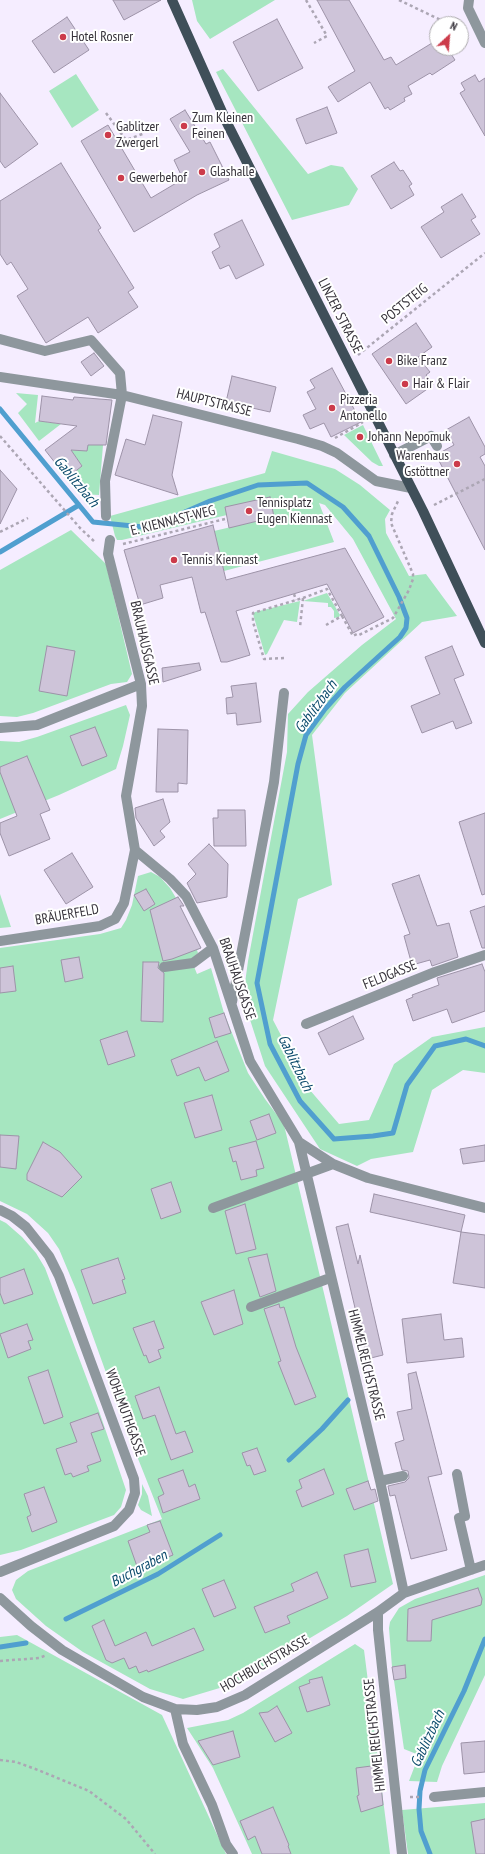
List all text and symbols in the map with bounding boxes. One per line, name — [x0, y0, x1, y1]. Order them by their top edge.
north arrow — [429, 16, 469, 56]
text: N — [448, 19, 460, 34]
place label: Hotel Rosner — [71, 29, 133, 45]
marker: Hotel Rosner — [58, 32, 68, 42]
place label: Zum Kleinen Feinen — [192, 110, 253, 142]
place label: Gablitzer Zwergerl — [116, 119, 159, 152]
marker: Zum Kleinen Feinen — [179, 121, 189, 131]
marker: Gablitzer Zwergerl — [103, 130, 113, 140]
place label: Glashalle — [210, 164, 255, 180]
marker: Glashalle — [197, 167, 207, 177]
place label: Gewerbehof — [129, 170, 187, 186]
marker: Gewerbehof — [116, 173, 126, 183]
street label: LINZER STRASSE — [314, 276, 366, 356]
street label: POSTSTEIG — [379, 280, 431, 328]
place label: Bike Franz — [397, 353, 447, 369]
marker: Bike Franz — [384, 356, 394, 366]
place label: Hair & Flair — [413, 376, 470, 392]
marker: Hair & Flair — [400, 379, 410, 389]
street label: HAUPTSTRASSE — [175, 386, 253, 420]
place label: Pizzeria Antonello — [340, 392, 387, 424]
marker: Pizzeria Antonello — [327, 403, 337, 413]
place label: Johann Nepomuk — [368, 429, 451, 445]
marker: Johann Nepomuk — [355, 432, 365, 442]
place label: Warenhaus Gstöttner — [396, 448, 449, 480]
water label: Gablitzbach — [50, 453, 102, 511]
marker: Warenhaus Gstöttner — [452, 459, 462, 469]
place label: Tennisplatz Eugen Kiennast — [257, 495, 332, 528]
street label: E. KIENNAST-WEG — [129, 502, 217, 540]
marker: Tennisplatz Eugen Kiennast — [244, 506, 254, 516]
place label: Tennis Kiennast — [182, 552, 258, 568]
marker: Tennis Kiennast — [169, 555, 179, 565]
street label: BRAUHAUSGASSE — [126, 599, 162, 687]
water label: Gablitzbach — [291, 677, 341, 737]
street label: BRÄUERFELD — [34, 901, 100, 929]
street label: BRAUHAUSGASSE — [215, 936, 259, 1022]
street label: FELDGASSE — [361, 957, 419, 993]
water label: Gablitzbach — [274, 1032, 316, 1094]
street label: HIMMELREICHSTRASSE — [344, 1308, 388, 1422]
street label: WOHLMUTHGASSE — [101, 1367, 149, 1459]
water label: Buchgraben — [108, 1547, 170, 1591]
street label: HOCHBUCHSTRASSE — [217, 1632, 313, 1696]
street label: HIMMELREICHSTRASSE — [361, 1678, 389, 1792]
water label: Gablitzbach — [407, 1708, 449, 1770]

